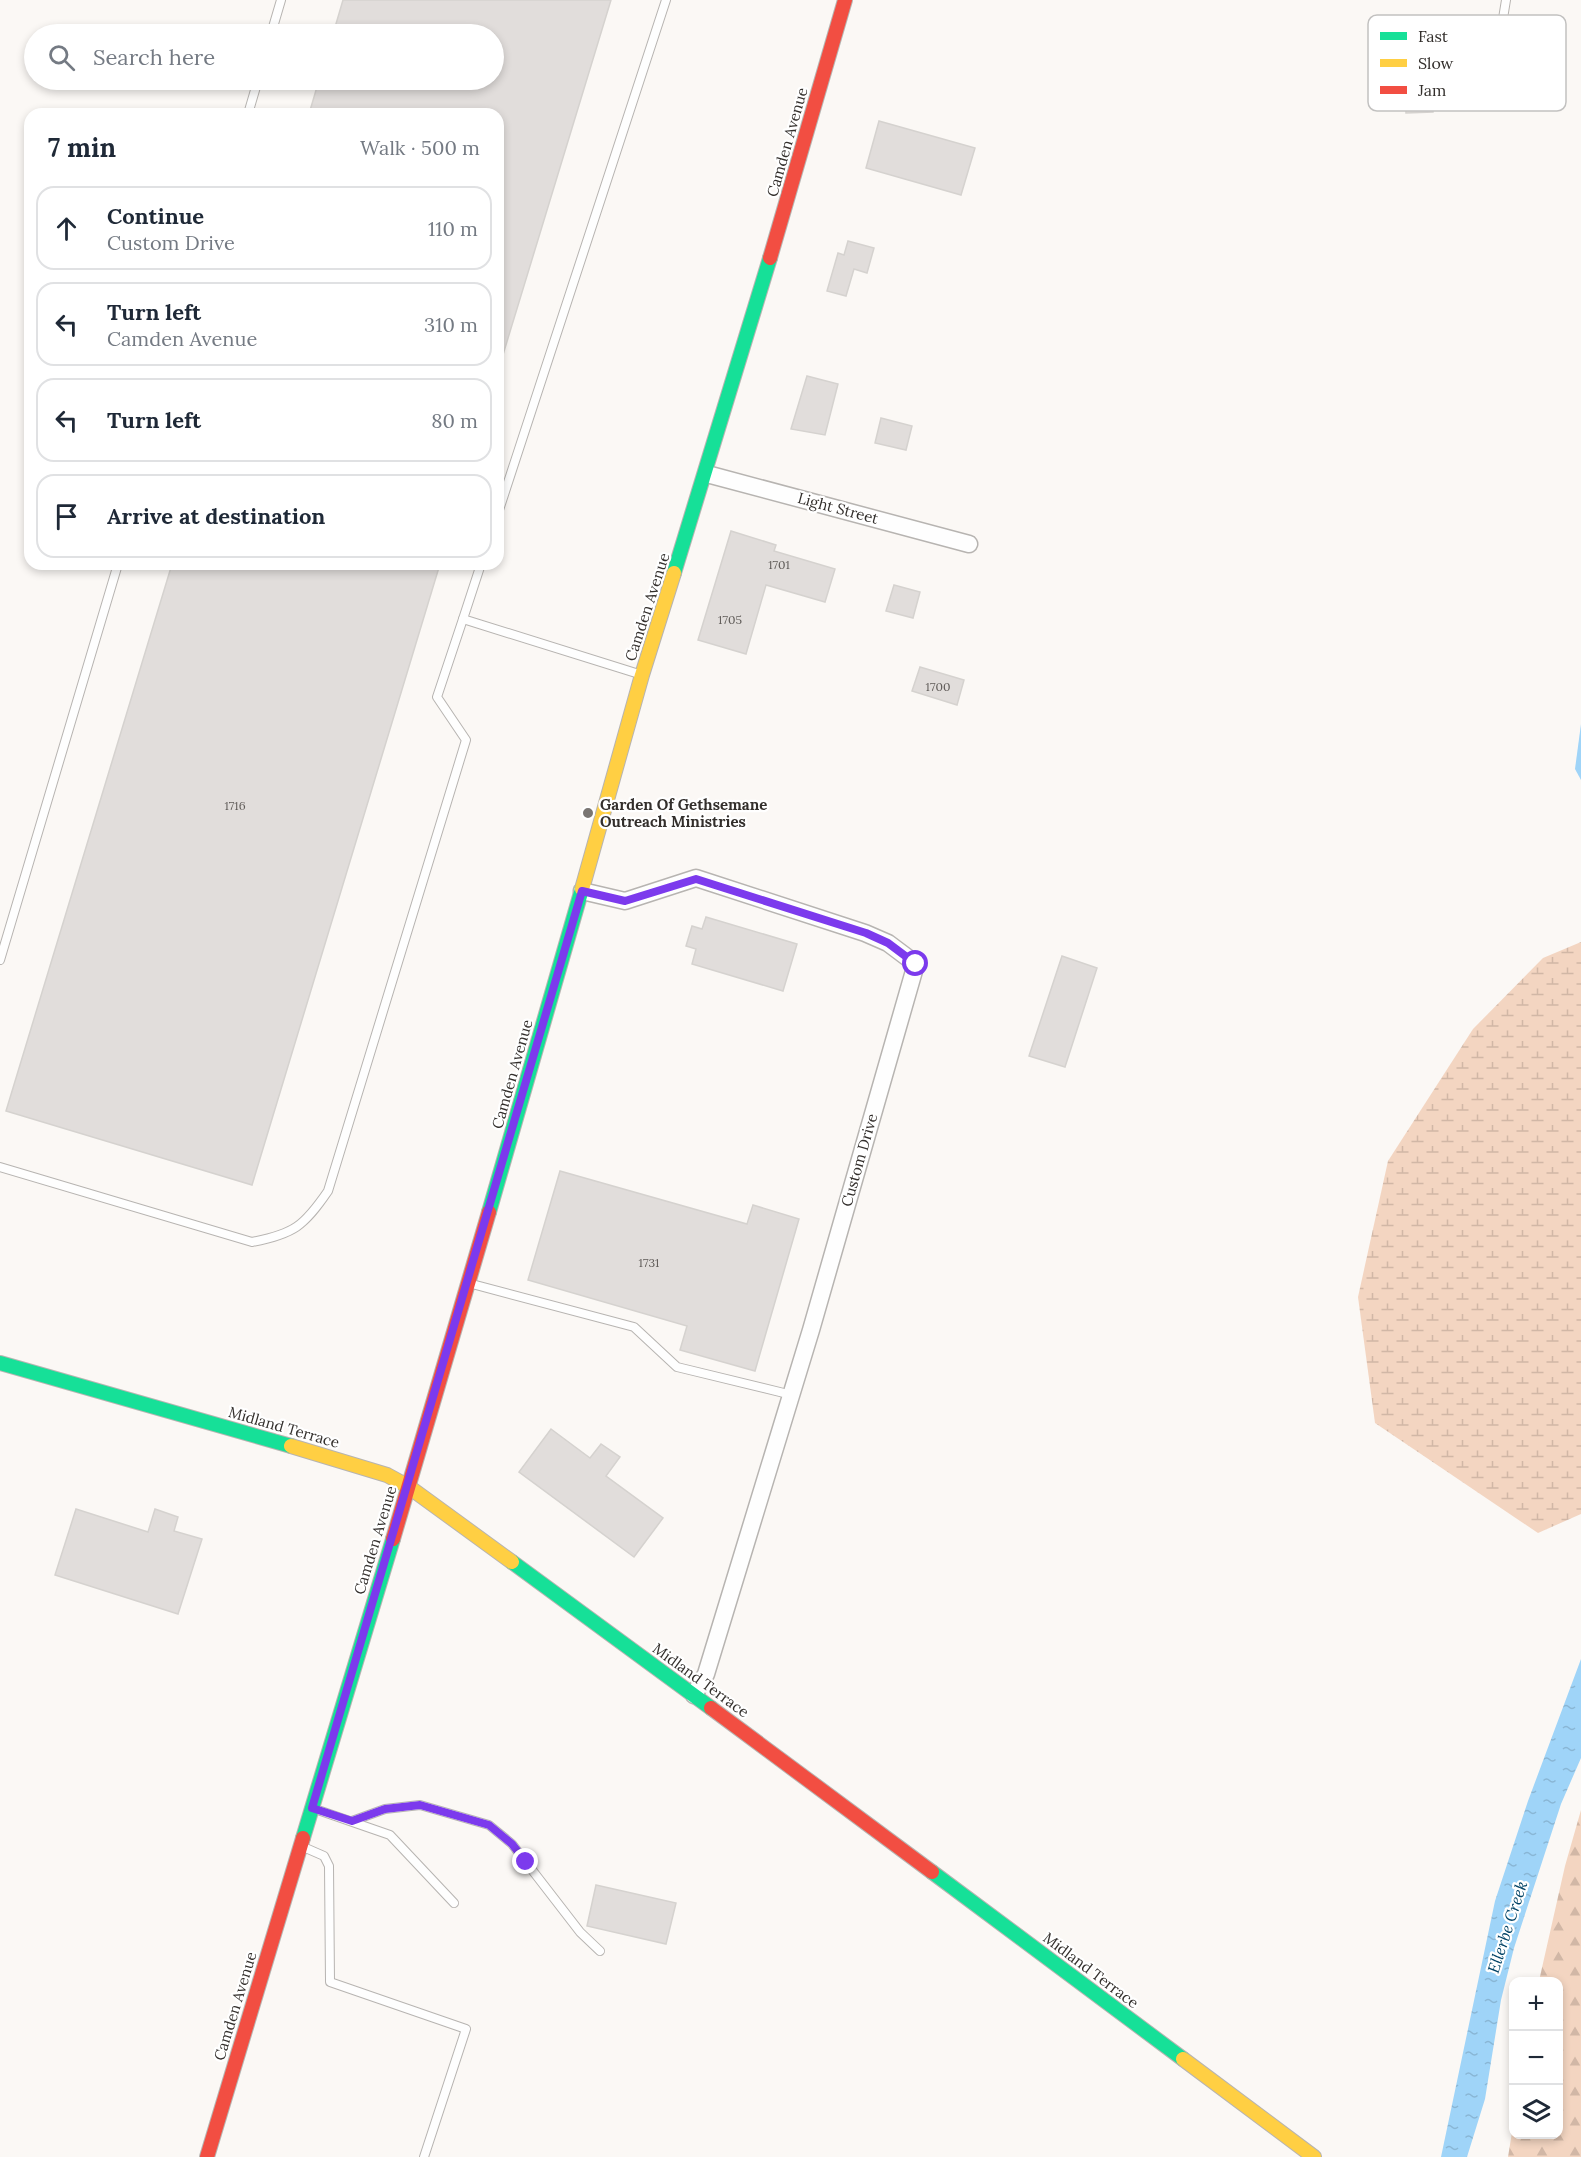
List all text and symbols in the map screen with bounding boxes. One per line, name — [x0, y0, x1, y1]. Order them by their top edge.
legend — [1368, 15, 1566, 111]
search box — [24, 24, 504, 90]
text: Fast — [1418, 26, 1449, 46]
icon: search — [45, 41, 78, 74]
text: Search here — [93, 43, 215, 71]
text: Slow — [1418, 53, 1454, 73]
text: Jam — [1417, 80, 1446, 100]
street label: Camden Avenue — [762, 85, 812, 199]
text: 7 min — [48, 131, 116, 164]
text: Walk · 500 m — [360, 135, 480, 160]
text: Continue — [107, 202, 204, 230]
icon: ahead — [50, 212, 83, 245]
text: 110 m — [428, 216, 478, 241]
text: Custom Drive — [107, 230, 235, 255]
text: Turn left — [107, 298, 201, 326]
icon: left — [50, 308, 83, 341]
text: 310 m — [424, 312, 478, 337]
text: Camden Avenue — [107, 326, 257, 351]
icon: left — [50, 404, 83, 437]
text: Turn left — [107, 406, 201, 434]
text: 80 m — [431, 408, 478, 433]
street label: Light Street — [796, 488, 881, 528]
icon: arrive — [50, 500, 83, 533]
text: Arrive at destination — [107, 502, 325, 530]
street label: Camden Avenue — [621, 550, 673, 664]
house number: 1701 — [768, 557, 790, 572]
house number: 1705 — [718, 612, 742, 627]
house number: 1700 — [926, 679, 950, 694]
place label: Garden Of Gethsemane Outreach Ministries — [600, 795, 767, 831]
house number: 1716 — [224, 798, 246, 813]
marker: Garden Of Gethsemane Outreach Ministries — [581, 806, 595, 820]
route start — [902, 950, 928, 976]
street label: Camden Avenue — [487, 1017, 537, 1131]
street label: Custom Drive — [837, 1111, 881, 1209]
house number: 1731 — [639, 1255, 659, 1270]
street label: Midland Terrace — [226, 1402, 342, 1452]
street label: Camden Avenue — [349, 1483, 401, 1597]
street label: Midland Terrace — [649, 1639, 753, 1721]
route end — [512, 1848, 538, 1874]
water label: Ellerbe Creek — [1483, 1878, 1531, 1976]
street label: Midland Terrace — [1040, 1928, 1142, 2012]
street label: Camden Avenue — [209, 1949, 261, 2063]
map controls — [1509, 1977, 1563, 2139]
button: + — [1509, 1977, 1563, 2031]
button: − — [1509, 2031, 1563, 2085]
button: layers — [1509, 2085, 1563, 2139]

